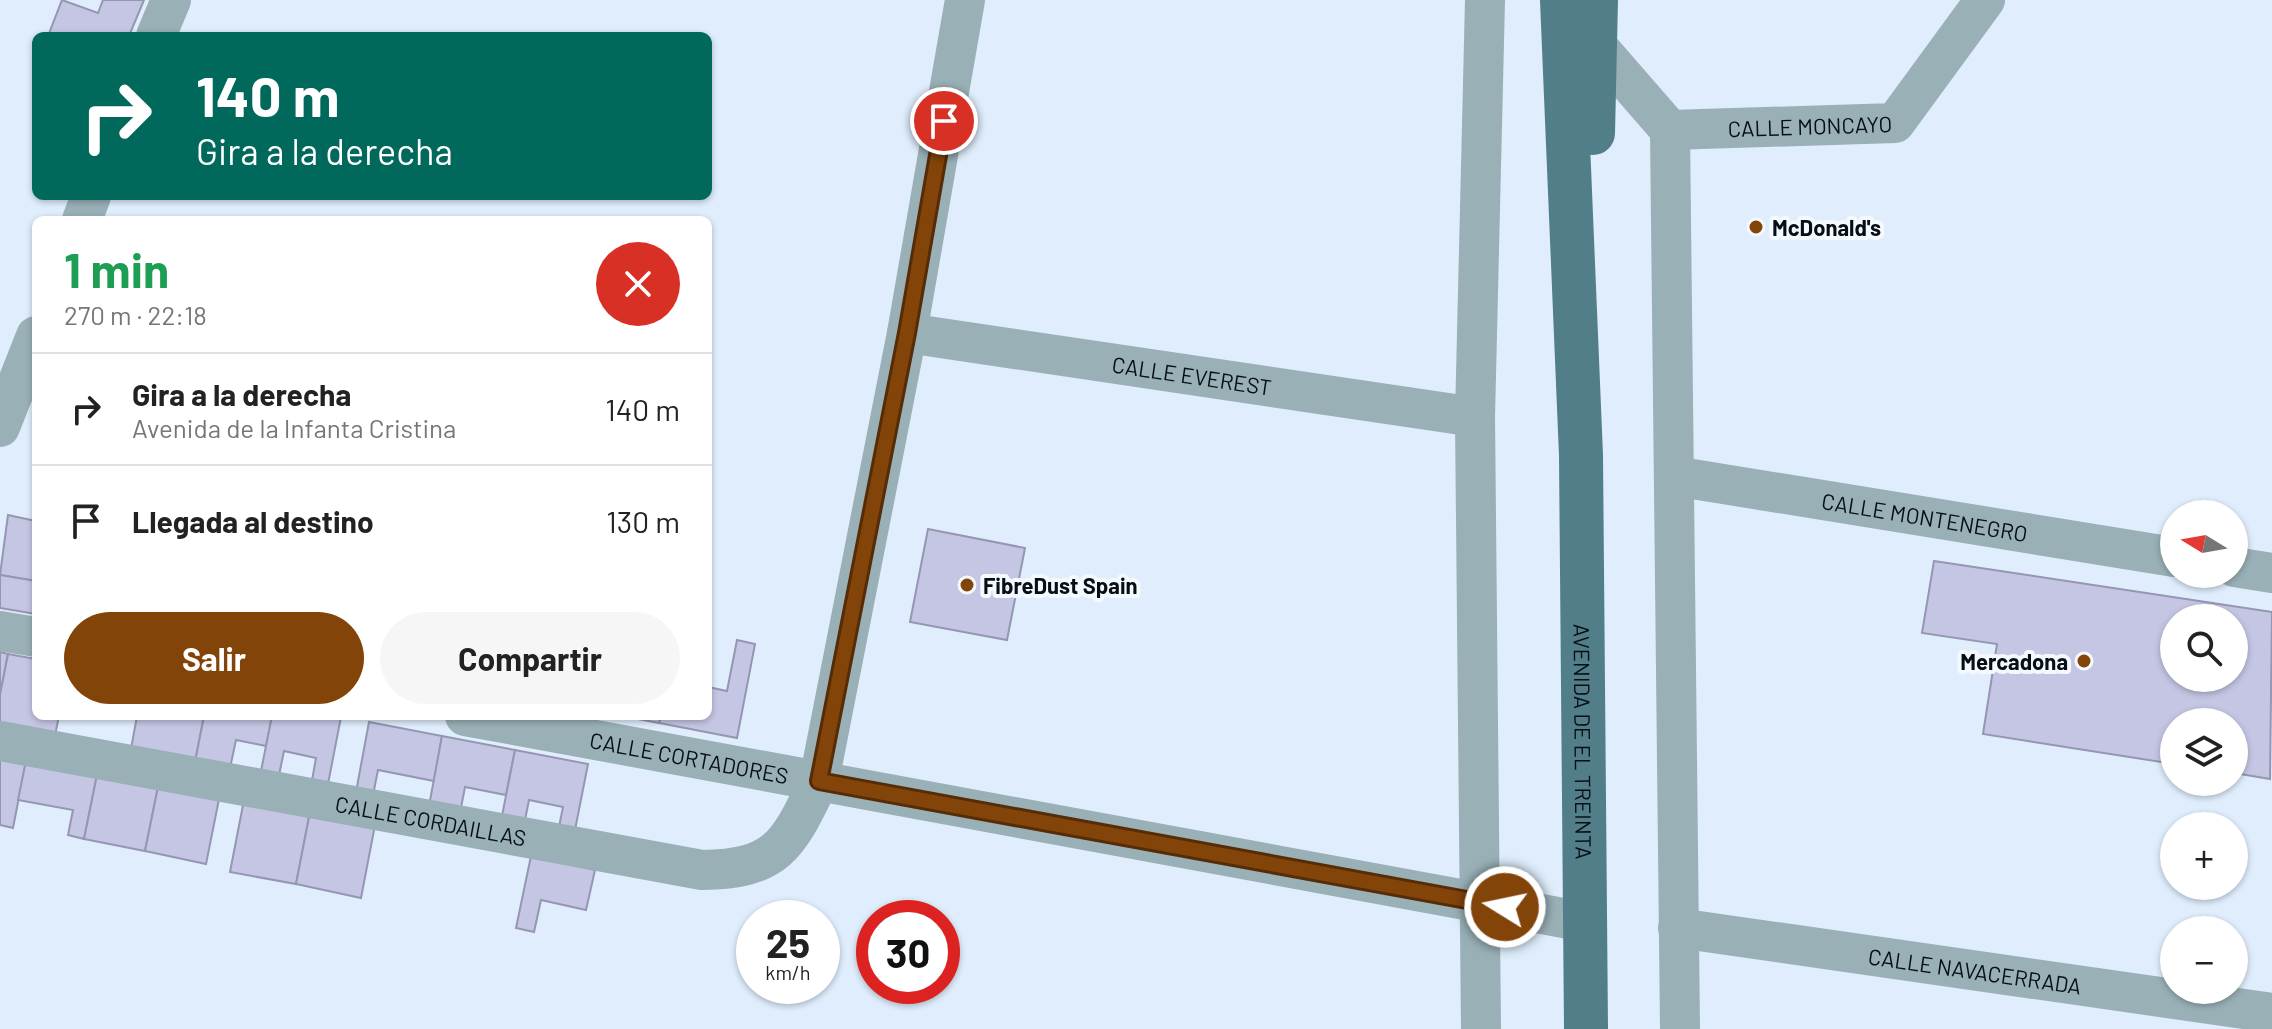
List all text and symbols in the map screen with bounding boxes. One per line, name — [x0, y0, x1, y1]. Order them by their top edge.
text: 140 m — [196, 61, 340, 128]
icon: right — [64, 64, 168, 168]
pin — [910, 87, 978, 155]
icon: arrive — [922, 99, 966, 143]
street label: CALLE MONCAYO — [1727, 110, 1893, 141]
text: Gira a la derecha — [196, 129, 453, 172]
place label: McDonald's — [1772, 214, 1881, 240]
marker: McDonald's — [1747, 218, 1765, 236]
text: 1 min — [64, 240, 169, 298]
button: close — [596, 242, 680, 326]
text: 270 m · 22:18 — [64, 299, 207, 330]
street label: CALLE EVEREST — [1111, 351, 1273, 400]
text: Gira a la derecha — [132, 376, 351, 412]
icon: right — [64, 387, 108, 431]
text: 140 m — [605, 391, 680, 427]
text: Avenida de la Infanta Cristina — [132, 412, 456, 443]
street label: CALLE MONTENEGRO — [1820, 487, 2030, 546]
icon: arrive — [64, 499, 108, 543]
north arrow — [2160, 500, 2248, 588]
map controls — [2160, 500, 2248, 1004]
text: Llegada al destino — [132, 503, 374, 539]
text: 130 m — [606, 503, 680, 539]
place label: FibreDust Spain — [983, 572, 1138, 598]
marker: FibreDust Spain — [958, 576, 976, 594]
button: search — [2160, 604, 2248, 692]
button: Salir — [64, 612, 364, 704]
button: Compartir — [380, 612, 680, 704]
street label: AVENIDA DE EL TREINTA — [1569, 624, 1598, 860]
place label: Mercadona — [1960, 648, 2068, 674]
marker: Mercadona — [2075, 652, 2093, 670]
button: layers — [2160, 708, 2248, 796]
street label: CALLE CORTADORES — [588, 726, 791, 788]
street label: CALLE CORDAILLAS — [333, 790, 528, 850]
button: + — [2160, 812, 2248, 900]
position arrow — [1463, 865, 1547, 949]
speed limit sign: 30 — [856, 900, 960, 1004]
button: − — [2160, 916, 2248, 1004]
text: 25 — [766, 918, 810, 966]
street label: CALLE NAVACERRADA — [1867, 942, 2083, 999]
text: km/h — [765, 960, 811, 984]

